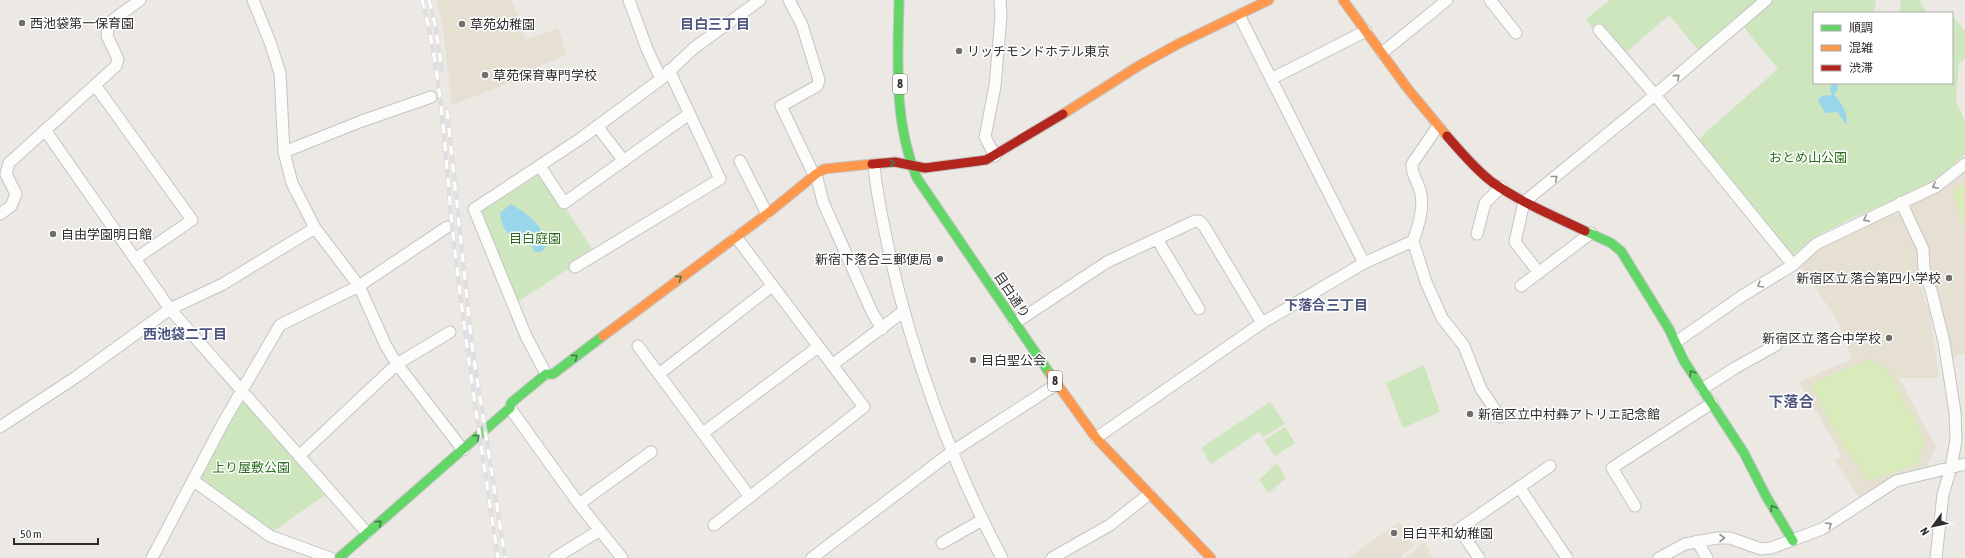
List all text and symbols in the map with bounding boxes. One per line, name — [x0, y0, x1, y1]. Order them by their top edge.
legend — [1813, 12, 1953, 84]
place label: 西池袋第一保育園 — [30, 16, 134, 31]
district label: 目白三丁目 — [680, 16, 750, 32]
place label: 草苑幼稚園 — [470, 17, 535, 32]
marker: 西池袋第一保育園 — [17, 18, 27, 28]
marker: 草苑幼稚園 — [457, 19, 467, 29]
text: 順調 — [1849, 21, 1873, 35]
text: 混雑 — [1849, 41, 1873, 55]
place label: リッチモンドホテル東京 — [967, 44, 1110, 59]
marker: リッチモンドホテル東京 — [954, 46, 964, 56]
text: 渋滞 — [1849, 61, 1873, 75]
place label: 草苑保育専門学校 — [493, 68, 597, 83]
marker: 草苑保育専門学校 — [480, 70, 490, 80]
road number: 8 — [893, 74, 907, 94]
one-way arrow — [1672, 75, 1679, 82]
park label: おとめ山公園 — [1769, 150, 1847, 165]
one-way arrow — [889, 159, 895, 167]
one-way arrow — [1550, 175, 1557, 182]
one-way arrow — [1932, 181, 1939, 189]
one-way arrow — [1862, 214, 1870, 222]
place label: 自由学園明日館 — [61, 227, 152, 242]
marker: 自由学園明日館 — [48, 229, 58, 239]
park label: 目白庭園 — [509, 231, 561, 246]
place label: 新宿下落合三郵便局 — [815, 252, 932, 267]
marker: 新宿下落合三郵便局 — [935, 254, 945, 264]
street label: 目白通り — [991, 269, 1033, 321]
place label: 新宿区立 落合第四小学校 — [1796, 271, 1941, 286]
marker: 新宿区立 落合第四小学校 — [1944, 273, 1954, 283]
one-way arrow — [674, 276, 681, 283]
one-way arrow — [1757, 281, 1764, 288]
district label: 下落合三丁目 — [1284, 297, 1368, 313]
district label: 西池袋二丁目 — [143, 326, 227, 342]
place label: 新宿区立 落合中学校 — [1762, 331, 1881, 346]
marker: 新宿区立 落合中学校 — [1884, 333, 1894, 343]
place label: 目白聖公会 — [981, 353, 1046, 368]
one-way arrow — [571, 355, 578, 362]
marker: 目白聖公会 — [968, 355, 978, 365]
one-way arrow — [1690, 370, 1697, 377]
road number: 8 — [1048, 371, 1062, 391]
district label: 下落合 — [1768, 393, 1814, 410]
place label: 新宿区立中村彝アトリエ記念館 — [1478, 407, 1660, 422]
marker: 新宿区立中村彝アトリエ記念館 — [1465, 409, 1475, 419]
one-way arrow — [472, 435, 480, 442]
park label: 上り屋敷公園 — [212, 460, 290, 475]
one-way arrow — [1771, 505, 1778, 512]
north arrow — [1913, 506, 1953, 546]
scale bar — [14, 520, 98, 546]
one-way arrow — [374, 520, 382, 527]
one-way arrow — [1825, 522, 1832, 530]
text: N — [1918, 525, 1931, 537]
place label: 目白平和幼稚園 — [1402, 526, 1493, 541]
text: 50 m — [20, 527, 42, 541]
marker: 目白平和幼稚園 — [1389, 528, 1399, 538]
one-way arrow — [1719, 534, 1725, 542]

